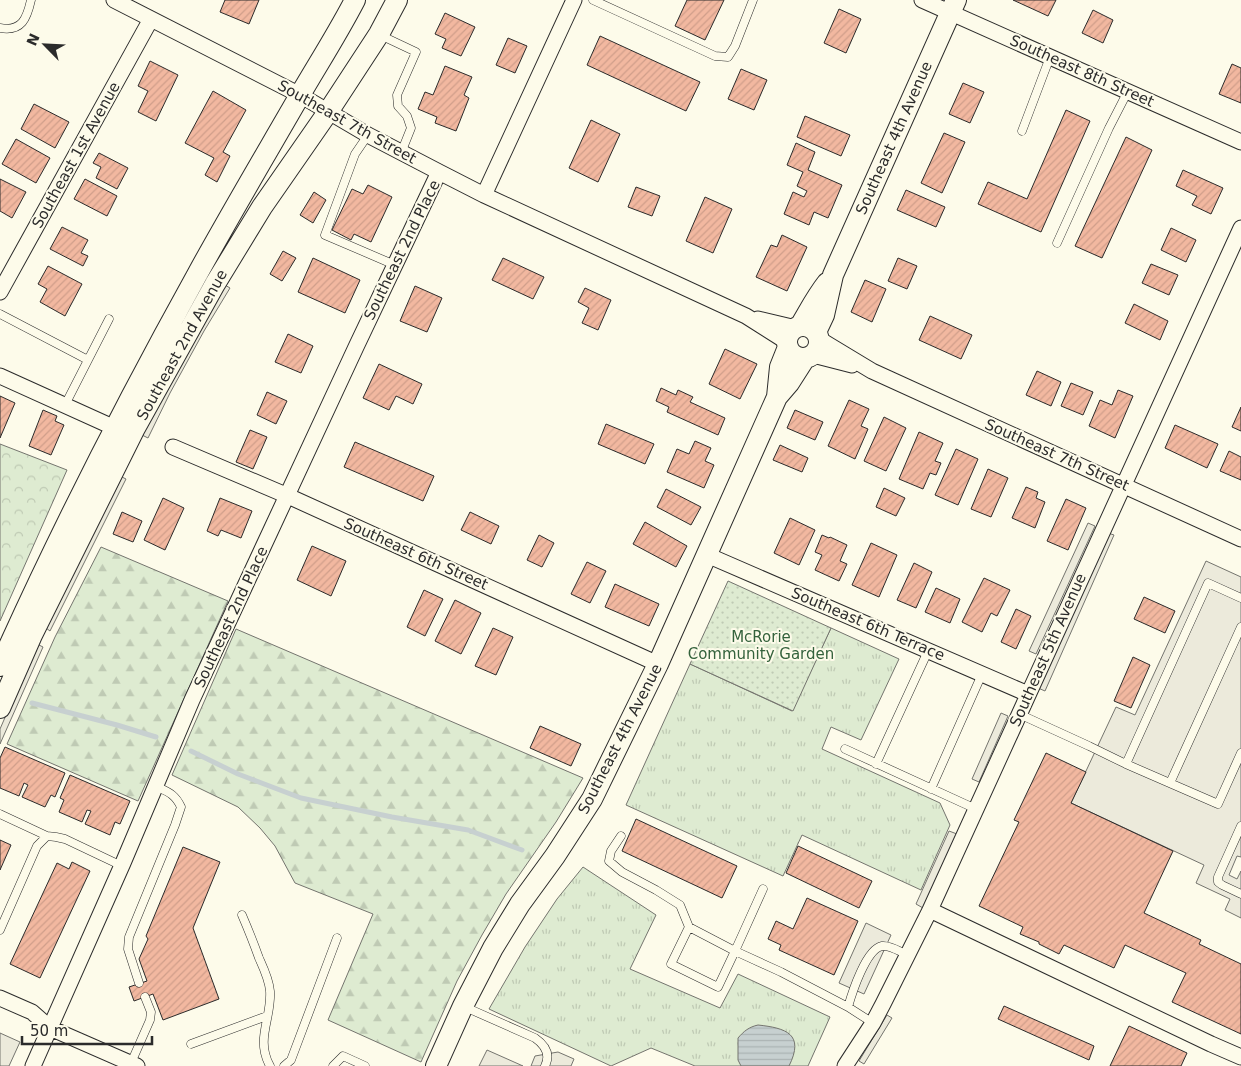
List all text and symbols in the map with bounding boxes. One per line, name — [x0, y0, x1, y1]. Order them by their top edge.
north arrow — [20, 20, 70, 70]
text: N — [23, 31, 43, 48]
street label: Southeast 8th Street — [1007, 31, 1157, 111]
street label: Southeast 4th Avenue — [852, 59, 936, 217]
street label: Southeast 7th Street — [275, 76, 420, 168]
street label: Southeast 1st Avenue — [28, 79, 124, 231]
street label: Southeast 2nd Place — [360, 177, 444, 323]
street label: Southeast 2nd Avenue — [133, 266, 231, 424]
street label: Southeast 7th Street — [982, 415, 1132, 495]
street label: Southeast 6th Street — [341, 514, 491, 594]
street label: Southeast 2nd Place — [190, 544, 272, 690]
street label: Southeast 5th Avenue — [1006, 571, 1090, 729]
street label: Southeast 6th Terrace — [789, 584, 947, 664]
park label: McRorie Community Garden — [688, 628, 834, 663]
street label: Southeast 4th Avenue — [574, 661, 666, 817]
scale bar — [22, 1014, 152, 1046]
text: 50 m — [30, 1022, 68, 1040]

